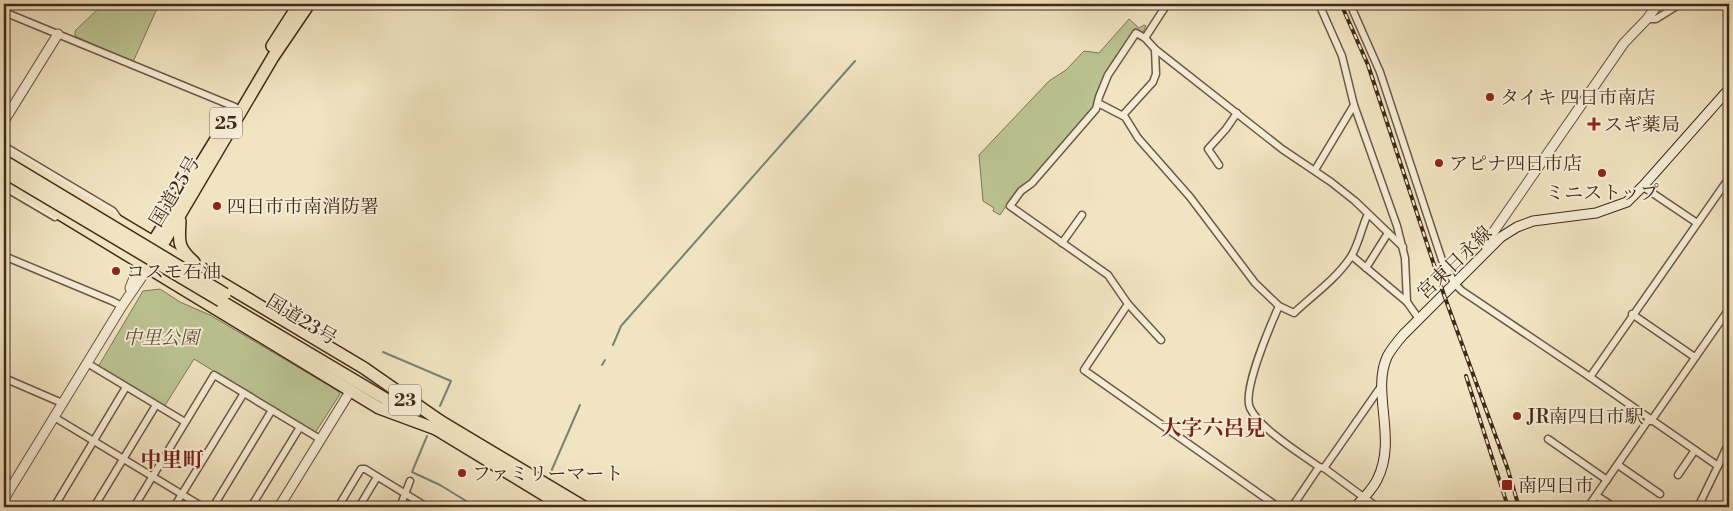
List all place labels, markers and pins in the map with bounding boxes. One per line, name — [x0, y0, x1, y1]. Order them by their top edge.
place label: タイキ 四日市南店 — [1500, 86, 1656, 110]
marker: タイキ 四日市南店 — [1484, 91, 1496, 103]
place label: スギ薬局 — [1604, 113, 1680, 137]
marker: スギ薬局 — [1588, 118, 1600, 130]
place label: アピナ四日市店 — [1449, 152, 1582, 176]
marker: アピナ四日市店 — [1433, 157, 1445, 169]
marker: ミニストップ — [1596, 167, 1608, 179]
place label: ミニストップ — [1545, 181, 1659, 205]
place label: 四日市市南消防署 — [227, 195, 379, 219]
marker: 四日市市南消防署 — [211, 200, 223, 212]
place label: コスモ石油 — [126, 260, 221, 284]
marker: コスモ石油 — [110, 265, 122, 277]
place label: JR南四日市駅 — [1526, 405, 1644, 429]
marker: JR南四日市駅 — [1511, 410, 1523, 422]
place label: ファミリーマート — [472, 462, 624, 486]
marker: ファミリーマート — [456, 467, 468, 479]
place label: 南四日市 — [1518, 474, 1594, 498]
marker: 南四日市 — [1500, 478, 1514, 492]

